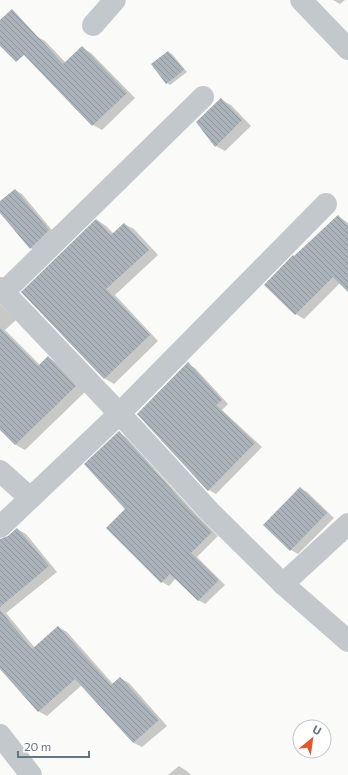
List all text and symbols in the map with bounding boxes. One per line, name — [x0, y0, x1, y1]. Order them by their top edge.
north arrow — [292, 719, 332, 759]
text: U — [310, 722, 324, 737]
scale bar — [18, 733, 89, 759]
text: 20 m — [24, 739, 51, 753]

